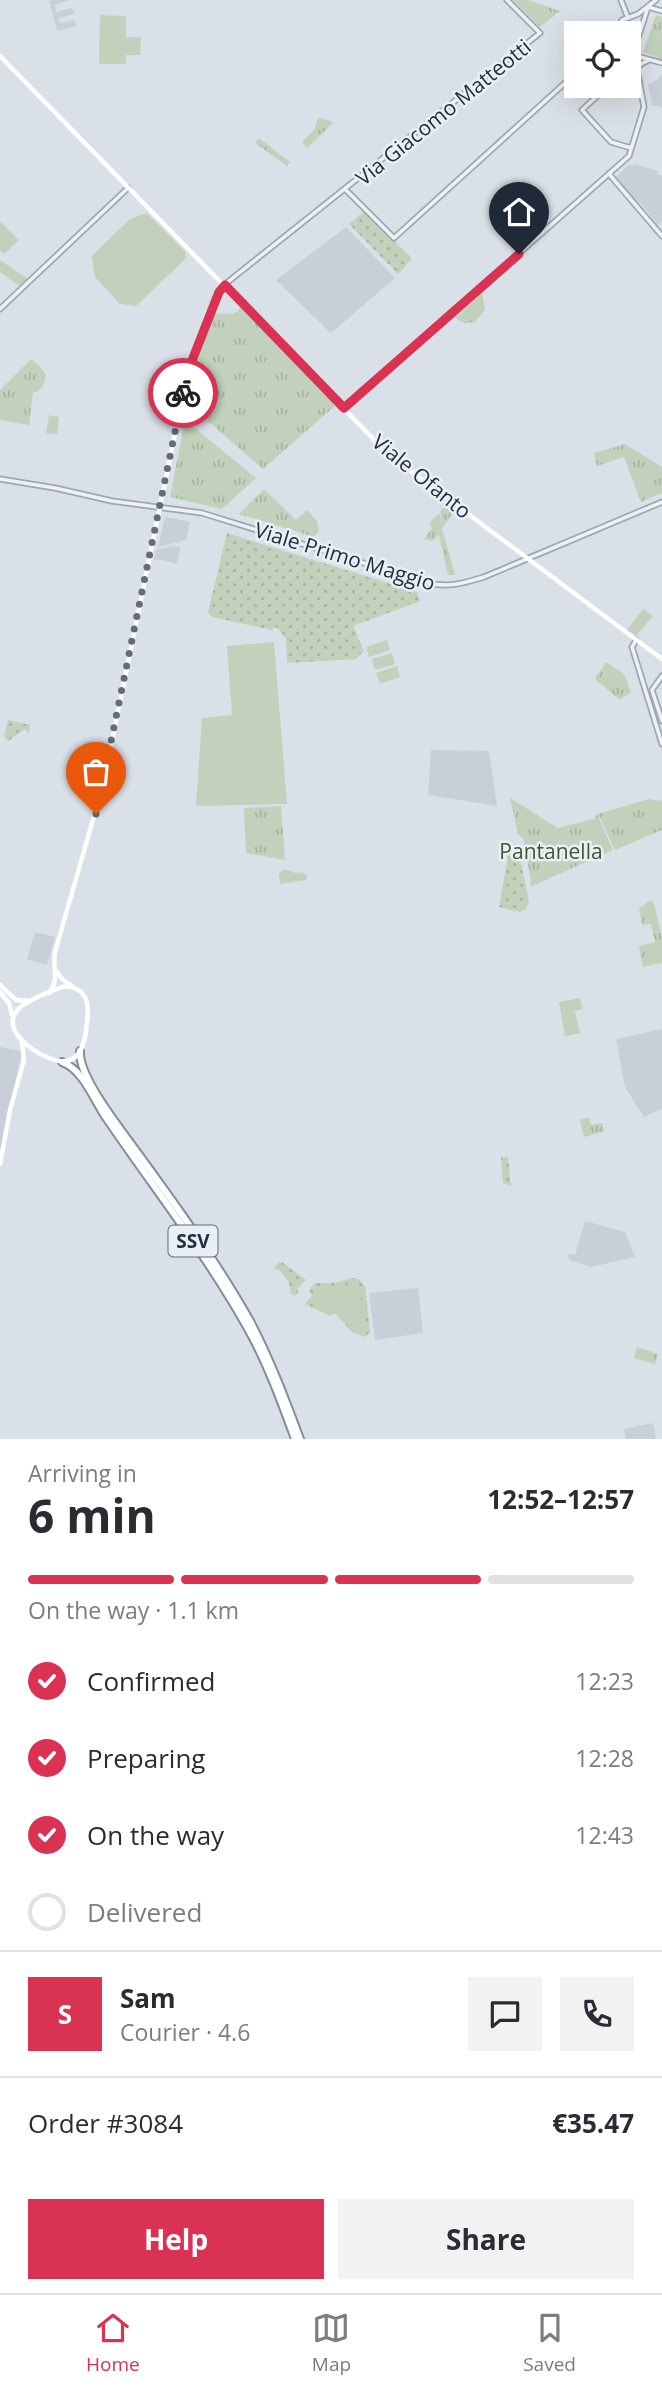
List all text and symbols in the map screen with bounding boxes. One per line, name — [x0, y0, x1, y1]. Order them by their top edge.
map controls — [564, 21, 641, 98]
button: locate — [564, 21, 641, 98]
street label: Via Giacomo Matteotti — [350, 33, 536, 191]
pin — [489, 182, 549, 254]
icon: home — [500, 193, 538, 231]
courier — [148, 358, 218, 428]
icon: bike — [164, 374, 202, 412]
street label: Viale Ofanto — [367, 427, 477, 525]
street label: Viale Primo Maggio — [251, 515, 439, 597]
pin — [66, 742, 126, 814]
icon: bag — [77, 753, 115, 791]
park label: Pantanella — [499, 837, 603, 865]
road number: SSV — [168, 1226, 218, 1256]
text: Arriving in — [28, 1457, 137, 1489]
text: 12:52–12:57 — [487, 1481, 634, 1517]
text: 6 min — [28, 1484, 156, 1546]
text: On the way · 1.1 km — [28, 1594, 239, 1626]
icon: check — [28, 1662, 66, 1700]
text: Confirmed — [87, 1663, 215, 1699]
text: 12:23 — [575, 1665, 634, 1697]
icon: check — [28, 1739, 66, 1777]
text: Preparing — [87, 1740, 205, 1776]
text: 12:28 — [575, 1742, 634, 1774]
icon: check — [28, 1816, 66, 1854]
text: On the way — [87, 1817, 224, 1853]
text: 12:43 — [575, 1819, 634, 1851]
text: Delivered — [87, 1894, 202, 1930]
button: chat — [468, 1977, 542, 2051]
button: phone — [560, 1977, 634, 2051]
text: Sam — [120, 1980, 176, 2016]
text: S — [58, 1996, 72, 2032]
text: Courier · 4.6 — [120, 2016, 250, 2048]
text: Order #3084 — [28, 2105, 183, 2141]
text: €35.47 — [552, 2105, 634, 2141]
button: Help — [28, 2199, 324, 2279]
button: Share — [338, 2199, 634, 2279]
tab: Home — [86, 2309, 140, 2377]
tab: Map — [312, 2309, 351, 2377]
tab: Saved — [523, 2309, 576, 2377]

